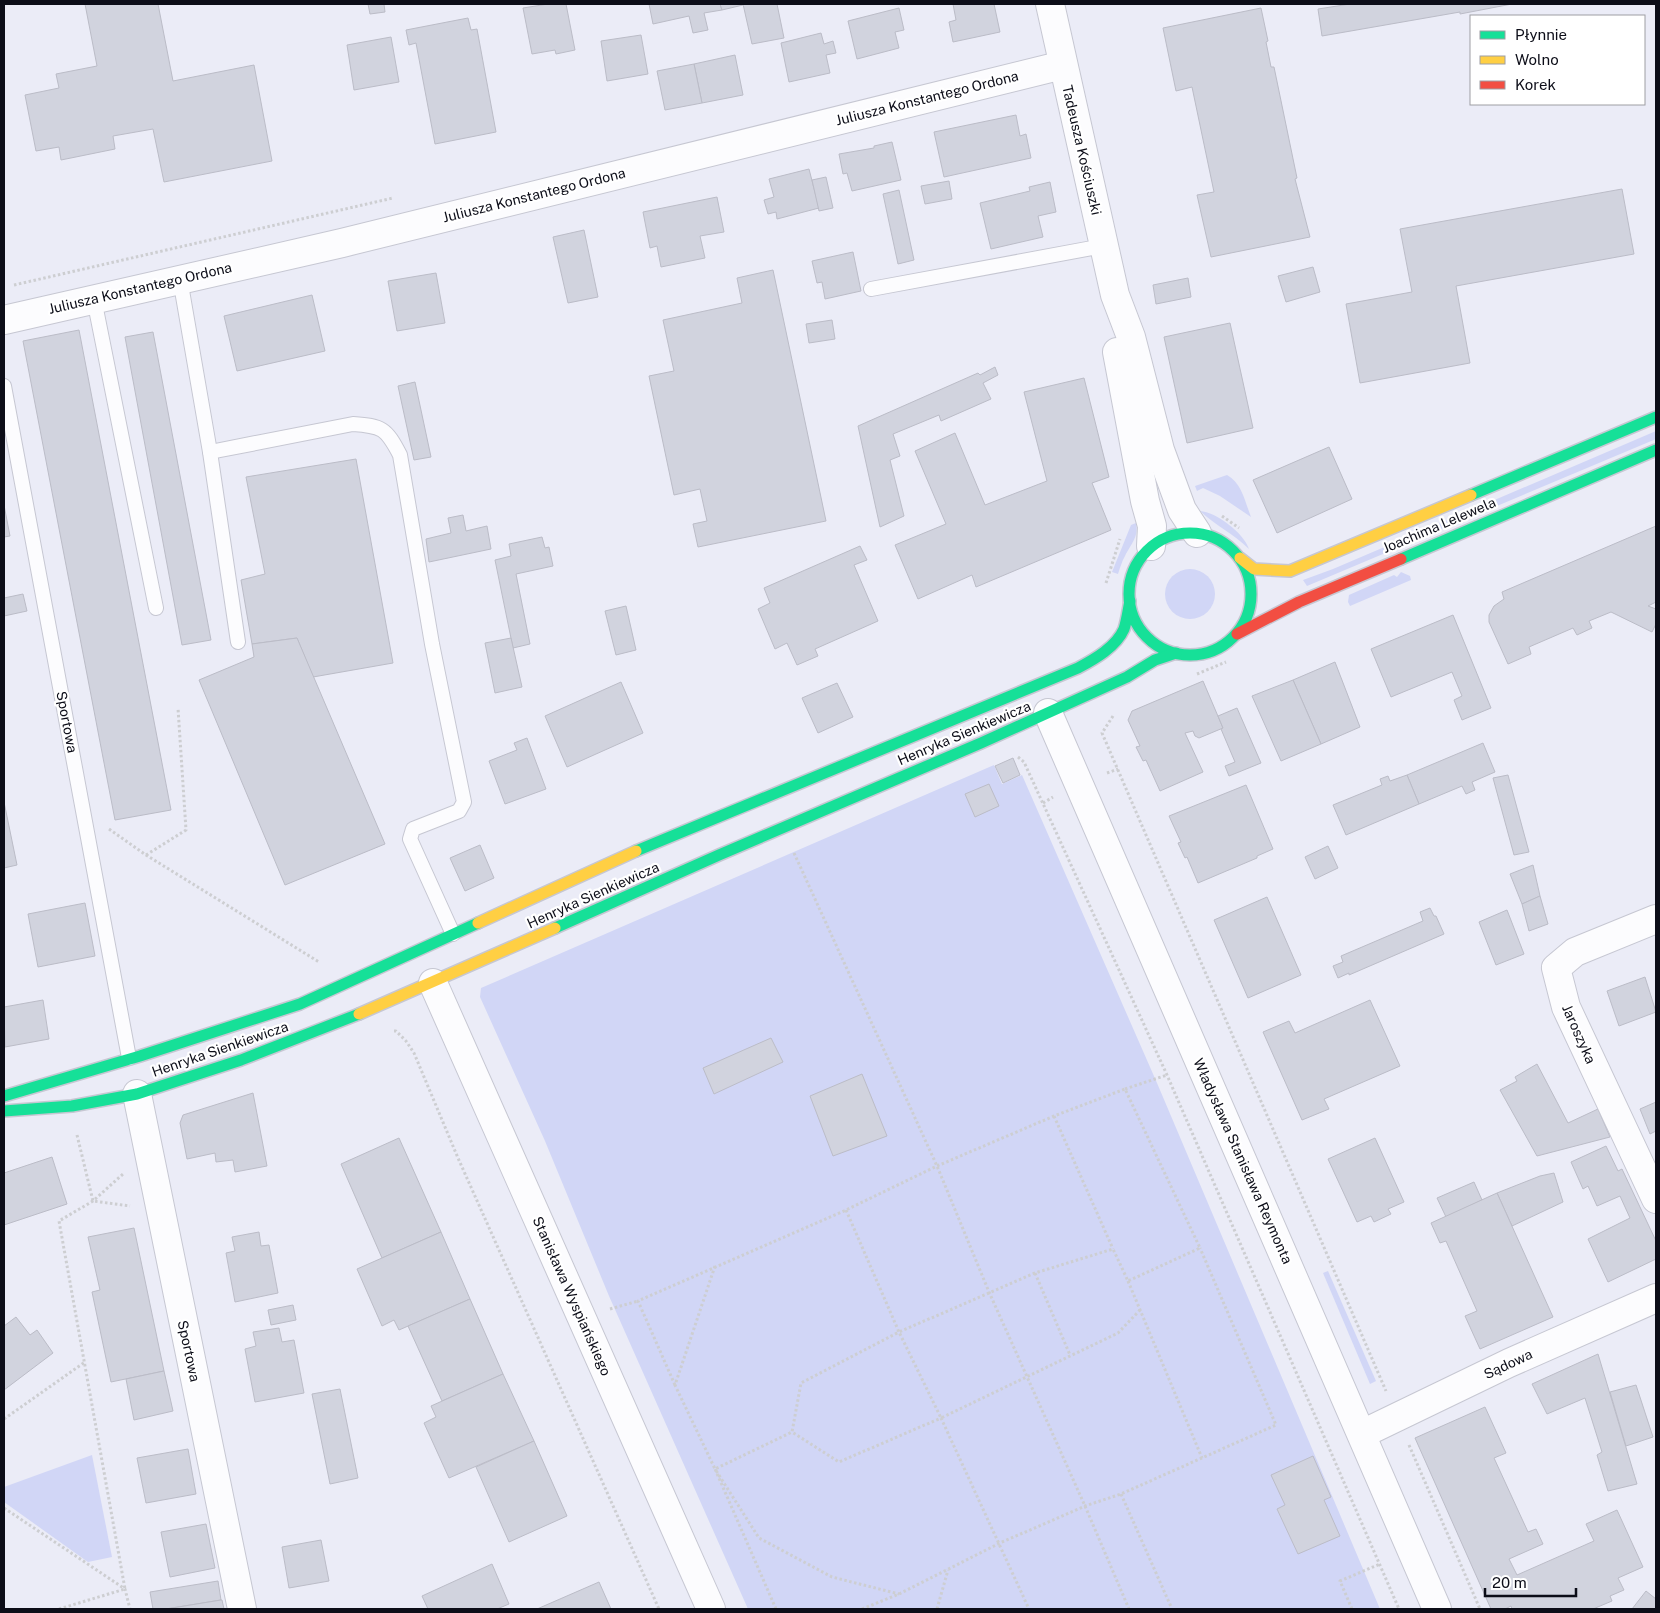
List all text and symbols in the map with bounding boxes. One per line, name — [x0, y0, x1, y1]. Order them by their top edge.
legend — [1470, 15, 1645, 105]
text: Płynnie — [1515, 26, 1567, 43]
text: Wolno — [1515, 51, 1559, 68]
street label: Juliusza Konstantego Ordona — [834, 68, 1020, 128]
text: Korek — [1515, 76, 1556, 93]
street label: Tadeusza Kościuszki — [1059, 83, 1105, 217]
street label: Juliusza Konstantego Ordona — [441, 165, 627, 225]
street label: Juliusza Konstantego Ordona — [47, 259, 233, 317]
street label: Joachima Lelewela — [1380, 494, 1498, 556]
street label: Sportowa — [53, 690, 81, 754]
street label: Henryka Sienkiewicza — [895, 698, 1033, 768]
street label: Henryka Sienkiewicza — [524, 859, 662, 931]
street label: Jaroszyka — [1559, 1002, 1599, 1066]
street label: Henryka Sienkiewicza — [150, 1018, 290, 1080]
street label: Władysława Stanisława Reymonta — [1190, 1056, 1296, 1266]
street label: Stanisława Wyspiańskiego — [530, 1214, 614, 1378]
street label: Sportowa — [175, 1319, 203, 1383]
street label: Sądowa — [1481, 1346, 1535, 1382]
scale bar — [1485, 1566, 1576, 1598]
text: 20 m — [1492, 1574, 1527, 1591]

